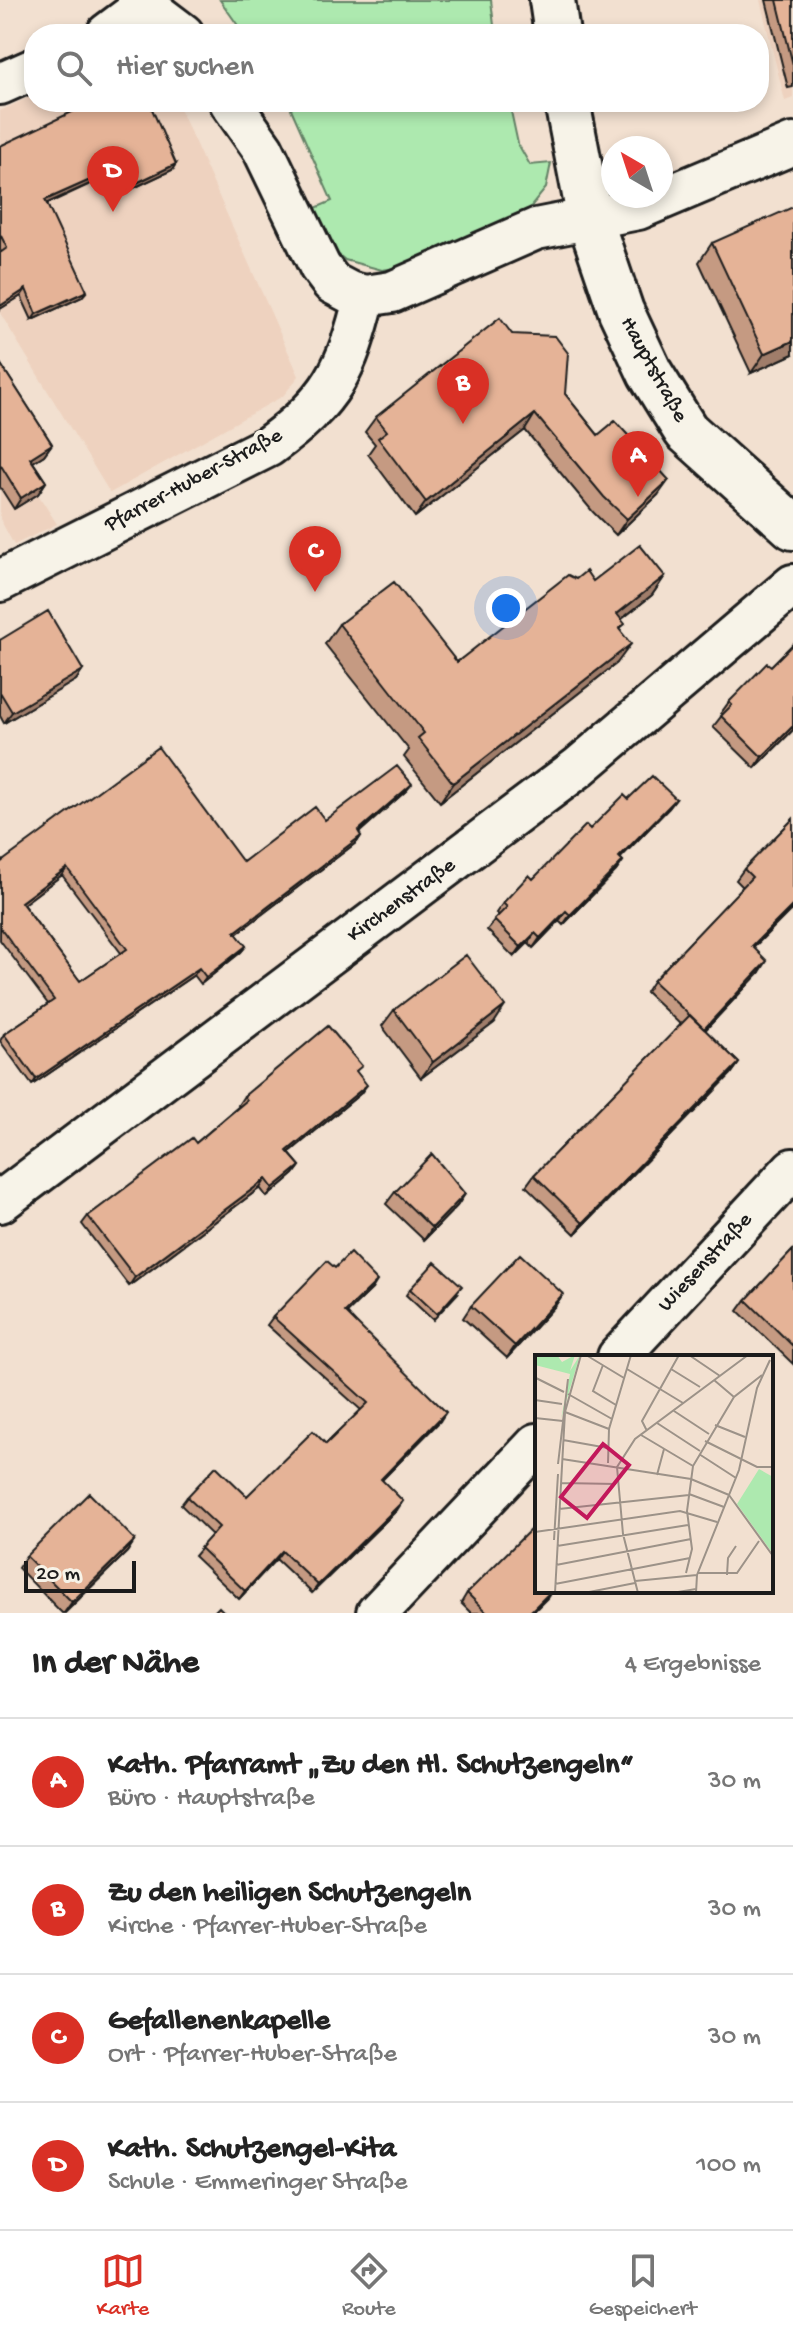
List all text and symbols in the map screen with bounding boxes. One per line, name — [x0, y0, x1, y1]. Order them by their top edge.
search box — [24, 24, 769, 112]
icon: search — [52, 46, 96, 90]
text: Hier suchen — [116, 51, 254, 86]
north arrow — [601, 136, 673, 208]
pin: D — [87, 146, 139, 212]
street label: Hauptstraße — [613, 313, 693, 428]
pin: B — [437, 358, 489, 424]
street label: Pfarrer-Huber-Straße — [100, 423, 288, 539]
pin: A — [612, 431, 664, 497]
pin: C — [289, 526, 341, 592]
your location — [486, 588, 526, 628]
street label: Kirchenstraße — [343, 853, 462, 949]
street label: Wiesenstraße — [653, 1207, 759, 1318]
inset map — [535, 1355, 773, 1593]
scale bar — [24, 1557, 136, 1593]
text: 20 m — [36, 1562, 80, 1588]
text: In der Nähe — [32, 1645, 199, 1685]
text: 4 Ergebnisse — [625, 1650, 761, 1681]
text: Kath. Pfarramt „Zu den Hl. Schutzengeln“ — [108, 1749, 634, 1784]
text: A — [50, 1767, 66, 1798]
text: 30 m — [708, 1767, 761, 1798]
text: Büro · Hauptstraße — [108, 1784, 315, 1815]
text: Zu den heiligen Schutzengeln — [108, 1877, 471, 1912]
text: B — [51, 1895, 65, 1926]
text: 30 m — [708, 1895, 761, 1926]
text: Kirche · Pfarrer-Huber-Straße — [108, 1912, 427, 1943]
text: Gefallenenkapelle — [108, 2005, 330, 2040]
text: C — [51, 2023, 65, 2054]
text: 30 m — [708, 2023, 761, 2054]
text: Ort · Pfarrer-Huber-Straße — [108, 2040, 397, 2071]
text: Kath. Schutzengel-Kita — [108, 2133, 396, 2168]
text: D — [50, 2151, 66, 2182]
text: 100 m — [696, 2151, 761, 2182]
text: Schule · Emmeringer Straße — [108, 2168, 408, 2199]
tab: Karte — [97, 2249, 149, 2323]
tab: Route — [342, 2249, 396, 2323]
tab: Gespeichert — [589, 2249, 696, 2323]

